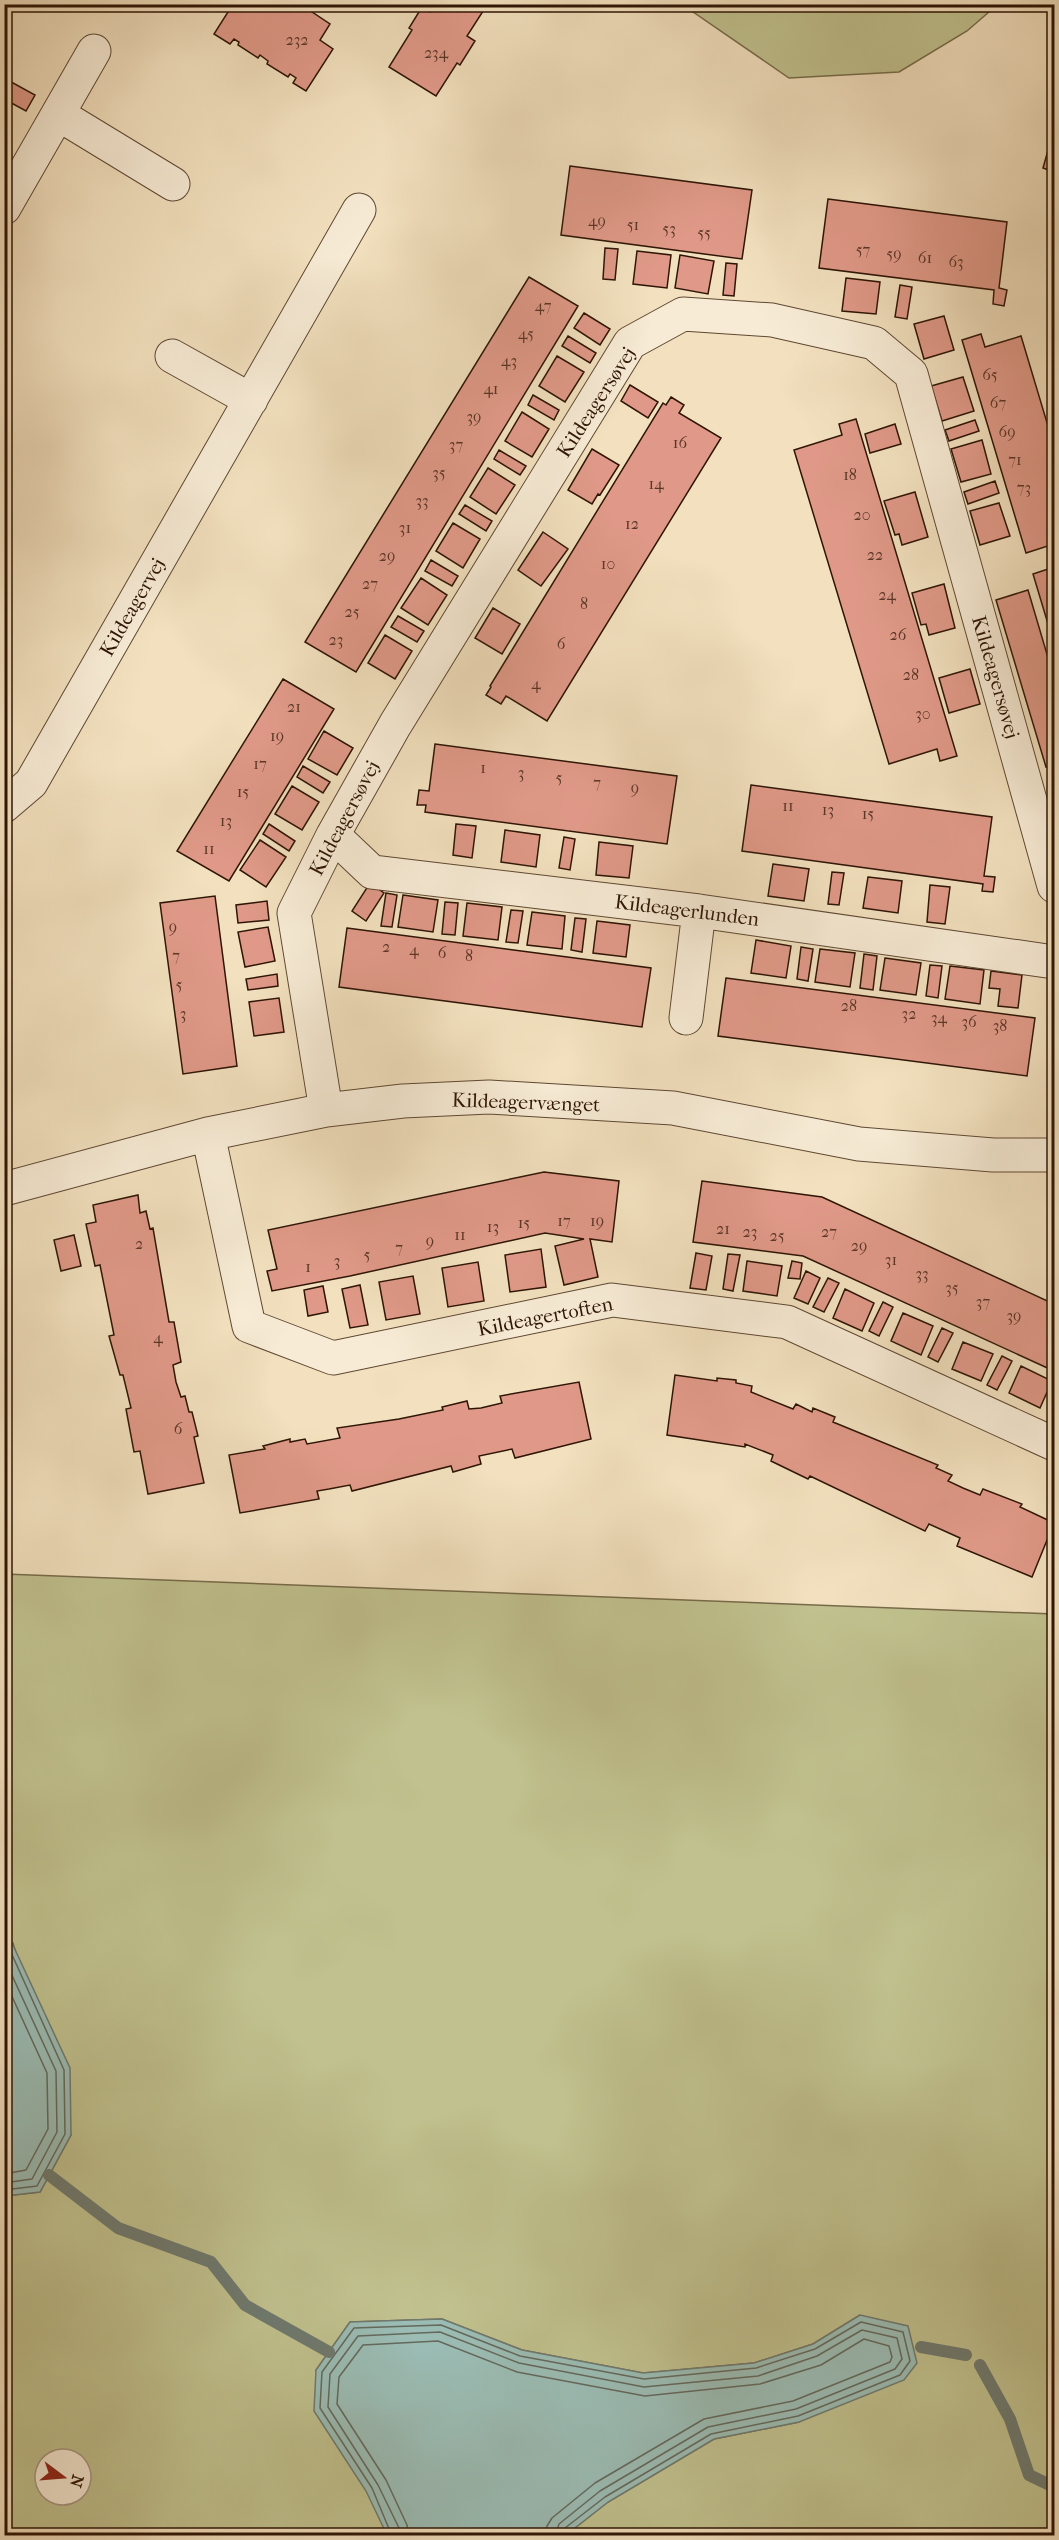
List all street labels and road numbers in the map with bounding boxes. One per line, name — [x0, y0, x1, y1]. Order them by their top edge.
street label: Kildeagersøvej — [552, 343, 641, 462]
street label: Kildeagervej — [95, 554, 170, 660]
street label: Kildeagersøvej — [967, 613, 1024, 741]
street label: Kildeagersøvej — [305, 757, 384, 880]
street label: Kildeagerlunden — [613, 890, 761, 931]
street label: Kildeagervænget — [451, 1088, 601, 1117]
street label: Kildeagertoften — [475, 1292, 615, 1341]

